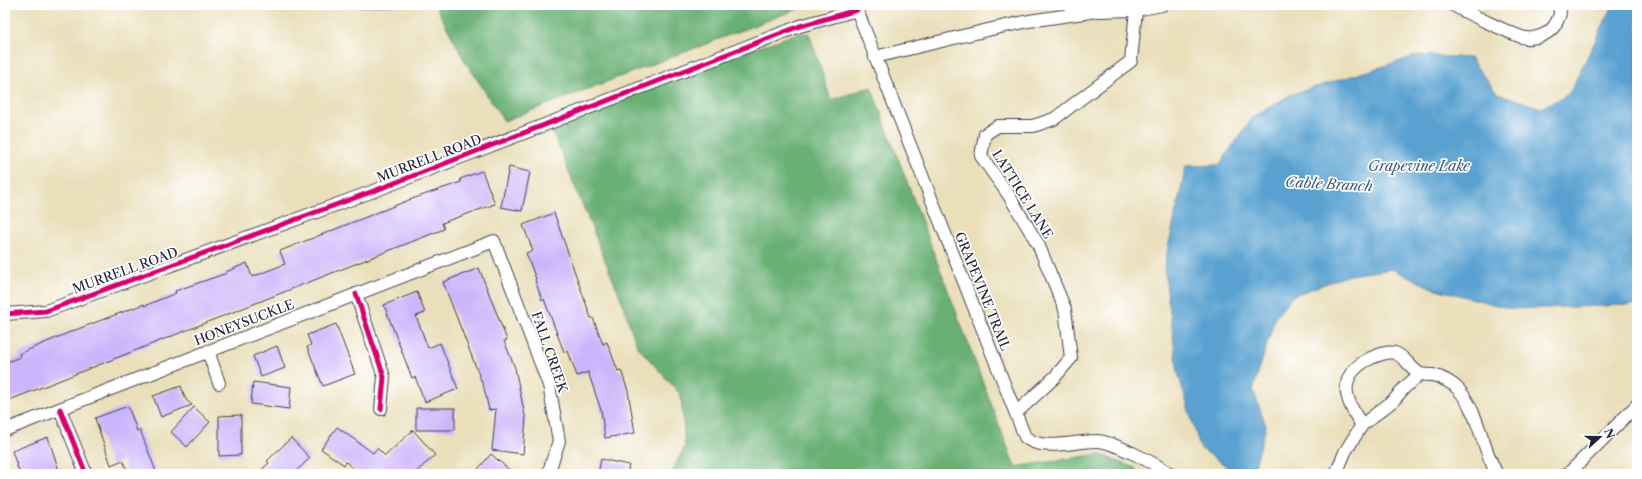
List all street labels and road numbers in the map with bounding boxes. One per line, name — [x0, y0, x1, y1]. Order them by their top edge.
street label: MURRELL ROAD — [374, 131, 484, 185]
street label: LATTICE LANE — [989, 147, 1057, 241]
street label: GRAPEVINE TRAIL — [952, 229, 1014, 353]
street label: MURRELL ROAD — [70, 243, 180, 297]
street label: HONEYSUCKLE — [192, 296, 296, 348]
street label: FALL CREEK — [529, 309, 572, 396]

